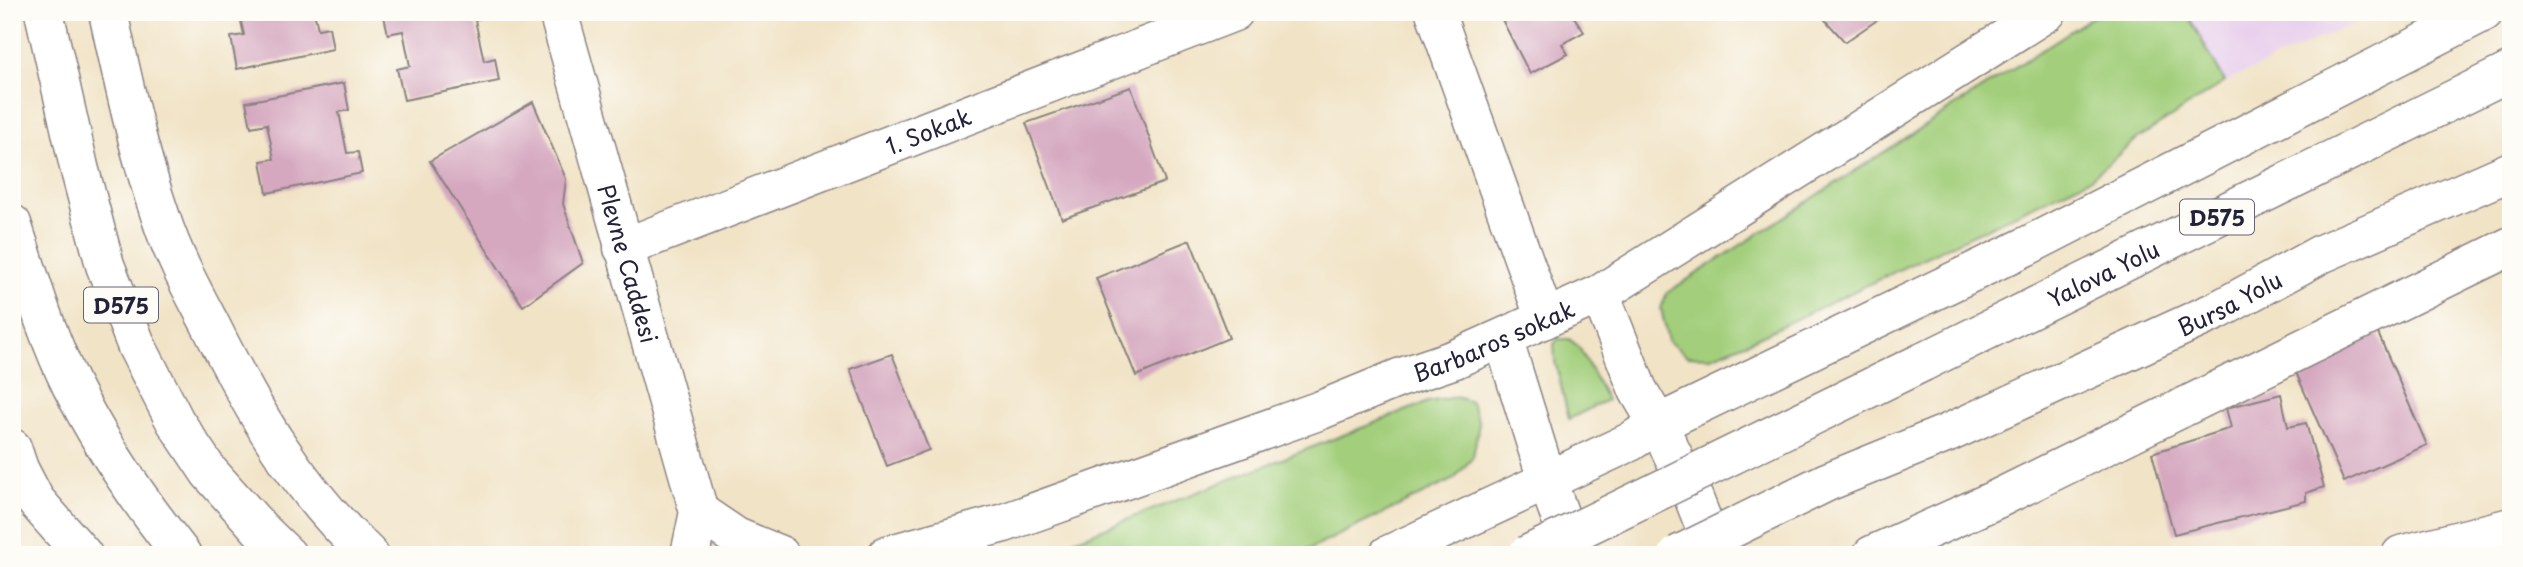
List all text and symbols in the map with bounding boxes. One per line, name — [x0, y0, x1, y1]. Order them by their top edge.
street label: 1. Sokak — [880, 98, 976, 163]
street label: Plevne Caddesi — [590, 180, 668, 347]
road number: D575 — [2180, 200, 2254, 234]
street label: Yalova Yolu — [2041, 230, 2165, 315]
street label: Bursa Yolu — [2171, 261, 2288, 344]
road number: D575 — [84, 288, 158, 322]
street label: Barbaros sokak — [1408, 290, 1580, 390]

